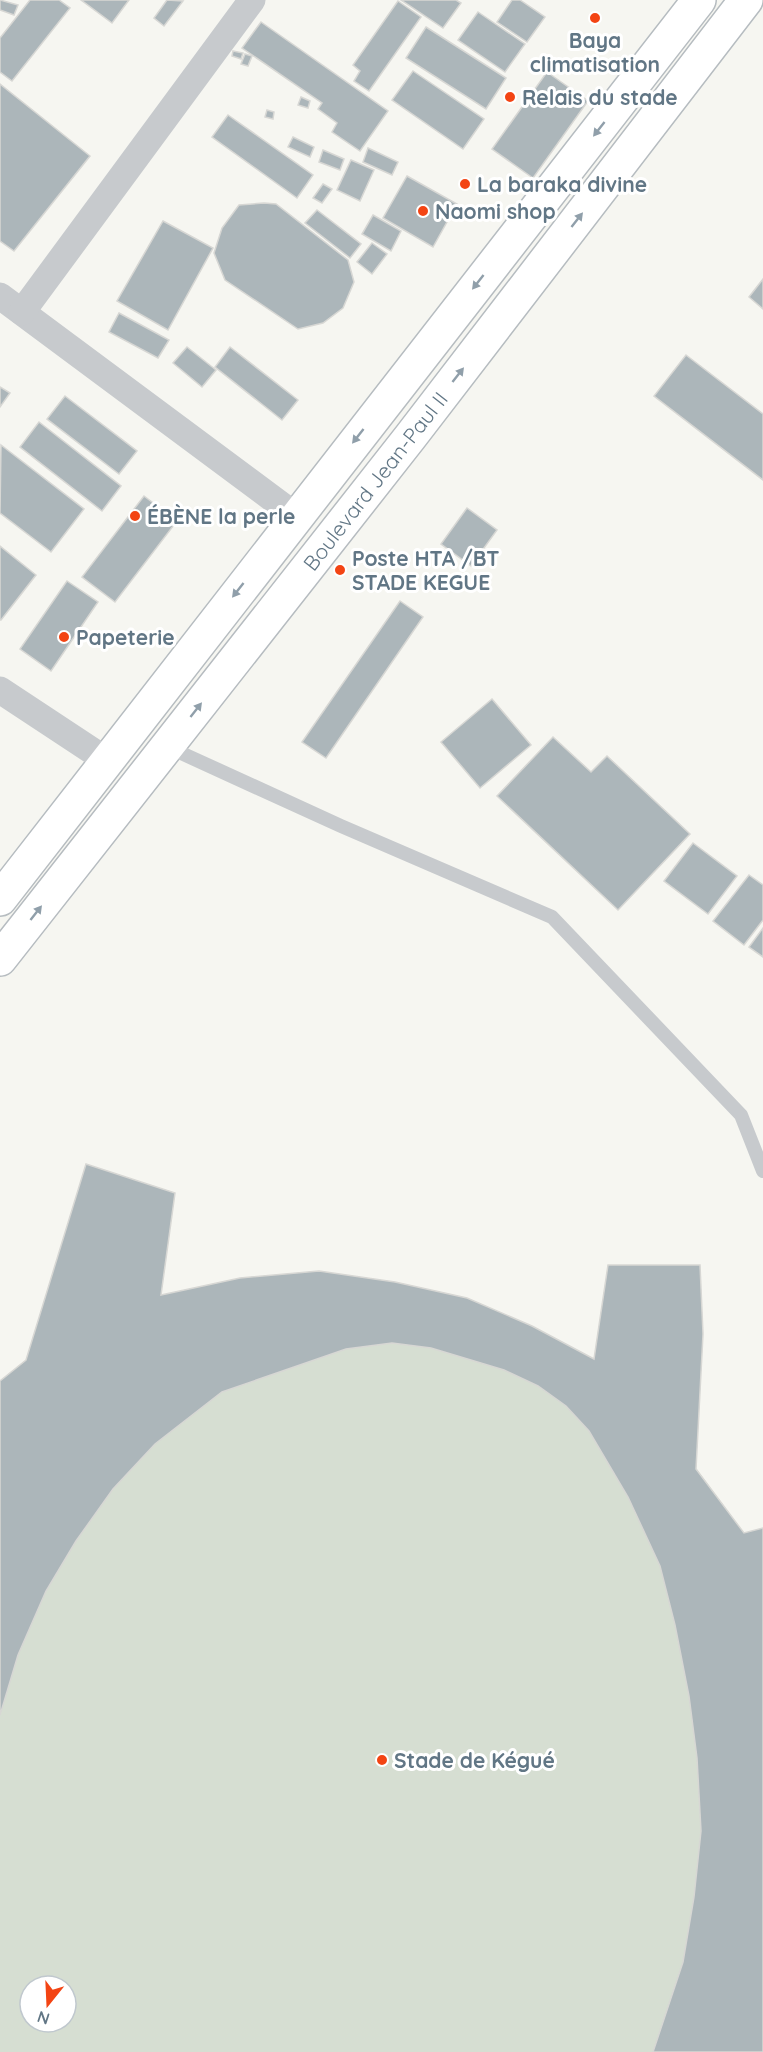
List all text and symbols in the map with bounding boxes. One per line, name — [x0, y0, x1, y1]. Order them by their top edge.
marker: Baya climatisation — [588, 11, 602, 25]
place label: Baya climatisation — [530, 27, 660, 77]
place label: Relais du stade — [522, 84, 678, 110]
marker: Relais du stade — [503, 90, 517, 104]
one-way arrow — [593, 121, 605, 136]
place label: La baraka divine — [477, 171, 647, 197]
marker: La baraka divine — [458, 177, 472, 191]
place label: Naomi shop — [435, 198, 556, 224]
marker: Naomi shop — [416, 204, 430, 218]
one-way arrow — [571, 212, 584, 228]
one-way arrow — [473, 275, 485, 290]
one-way arrow — [452, 367, 464, 382]
street label: Boulevard Jean-Paul II — [297, 387, 453, 575]
one-way arrow — [352, 428, 365, 444]
place label: ÉBÈNE la perle — [147, 503, 295, 529]
marker: ÉBÈNE la perle — [128, 509, 142, 523]
place label: Poste HTA /BT STADE KEGUE — [352, 545, 499, 595]
marker: Poste HTA /BT STADE KEGUE — [333, 563, 347, 577]
one-way arrow — [233, 582, 245, 597]
place label: Papeterie — [76, 624, 175, 650]
marker: Papeterie — [57, 630, 71, 644]
one-way arrow — [190, 703, 202, 718]
one-way arrow — [30, 905, 43, 921]
place label: Stade de Kégué — [394, 1747, 555, 1773]
marker: Stade de Kégué — [375, 1753, 389, 1767]
north arrow — [18, 1974, 78, 2034]
text: N — [35, 2007, 52, 2030]

